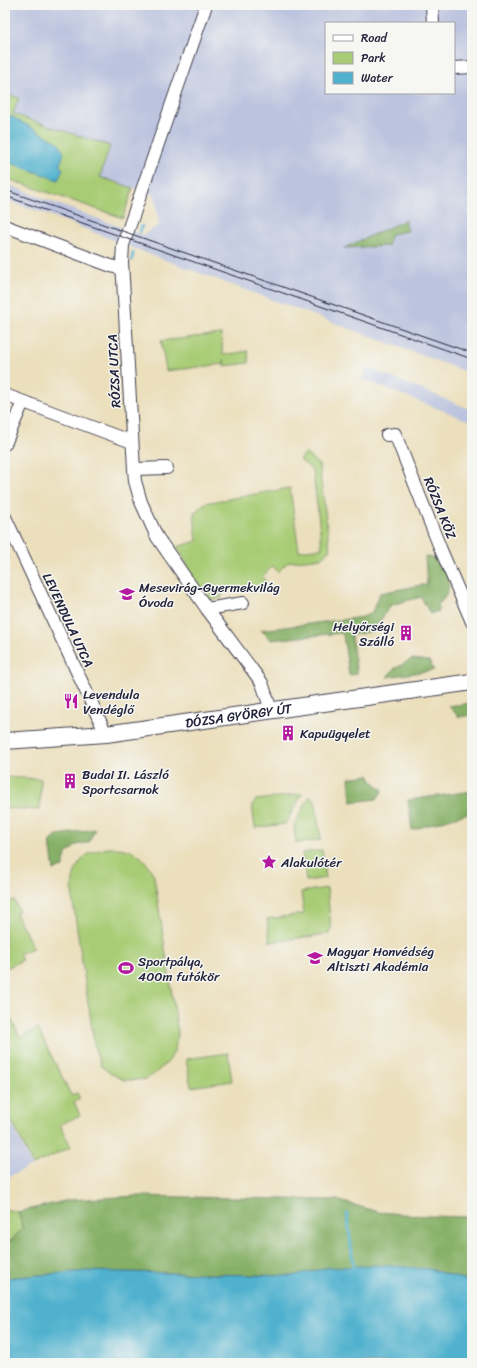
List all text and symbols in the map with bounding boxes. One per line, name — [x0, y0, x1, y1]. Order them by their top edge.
legend — [325, 22, 455, 94]
text: Road — [361, 27, 388, 49]
text: Park — [361, 47, 386, 69]
text: Water — [361, 67, 394, 89]
street label: RÓZSA UTCA — [101, 334, 127, 408]
street label: RÓZSA KÖZ — [417, 473, 463, 543]
street label: LEVENDULA UTCA — [36, 569, 100, 671]
place label: Mesevirág-Gyermekvilág Óvoda — [139, 576, 280, 614]
school or university icon: Mesevirág-Gyermekvilág Óvoda — [118, 585, 136, 603]
place label: Helyőrségi Szálló — [333, 615, 394, 653]
building icon: Helyőrségi Szálló — [397, 624, 415, 642]
place label: Levendula Vendéglő — [83, 683, 140, 721]
restaurant icon: Levendula Vendéglő — [62, 692, 80, 710]
street label: DÓZSA GYÖRGY ÚT — [184, 696, 295, 734]
place label: Kapuügyelet — [300, 722, 371, 745]
building icon: Kapuügyelet — [279, 724, 297, 742]
place label: Budai II. László Sportcsarnok — [82, 763, 169, 801]
building icon: Budai II. László Sportcsarnok — [61, 772, 79, 790]
place label: Alakulótér — [280, 851, 342, 874]
place icon: Alakulótér — [260, 853, 278, 871]
place label: Magyar Honvédség Altiszti Akadémia — [326, 940, 435, 978]
school or university icon: Magyar Honvédség Altiszti Akadémia — [306, 949, 324, 967]
place label: Sportpálya, 400m futókör — [138, 950, 220, 988]
sports icon: Sportpálya, 400m futókör — [117, 959, 135, 977]

